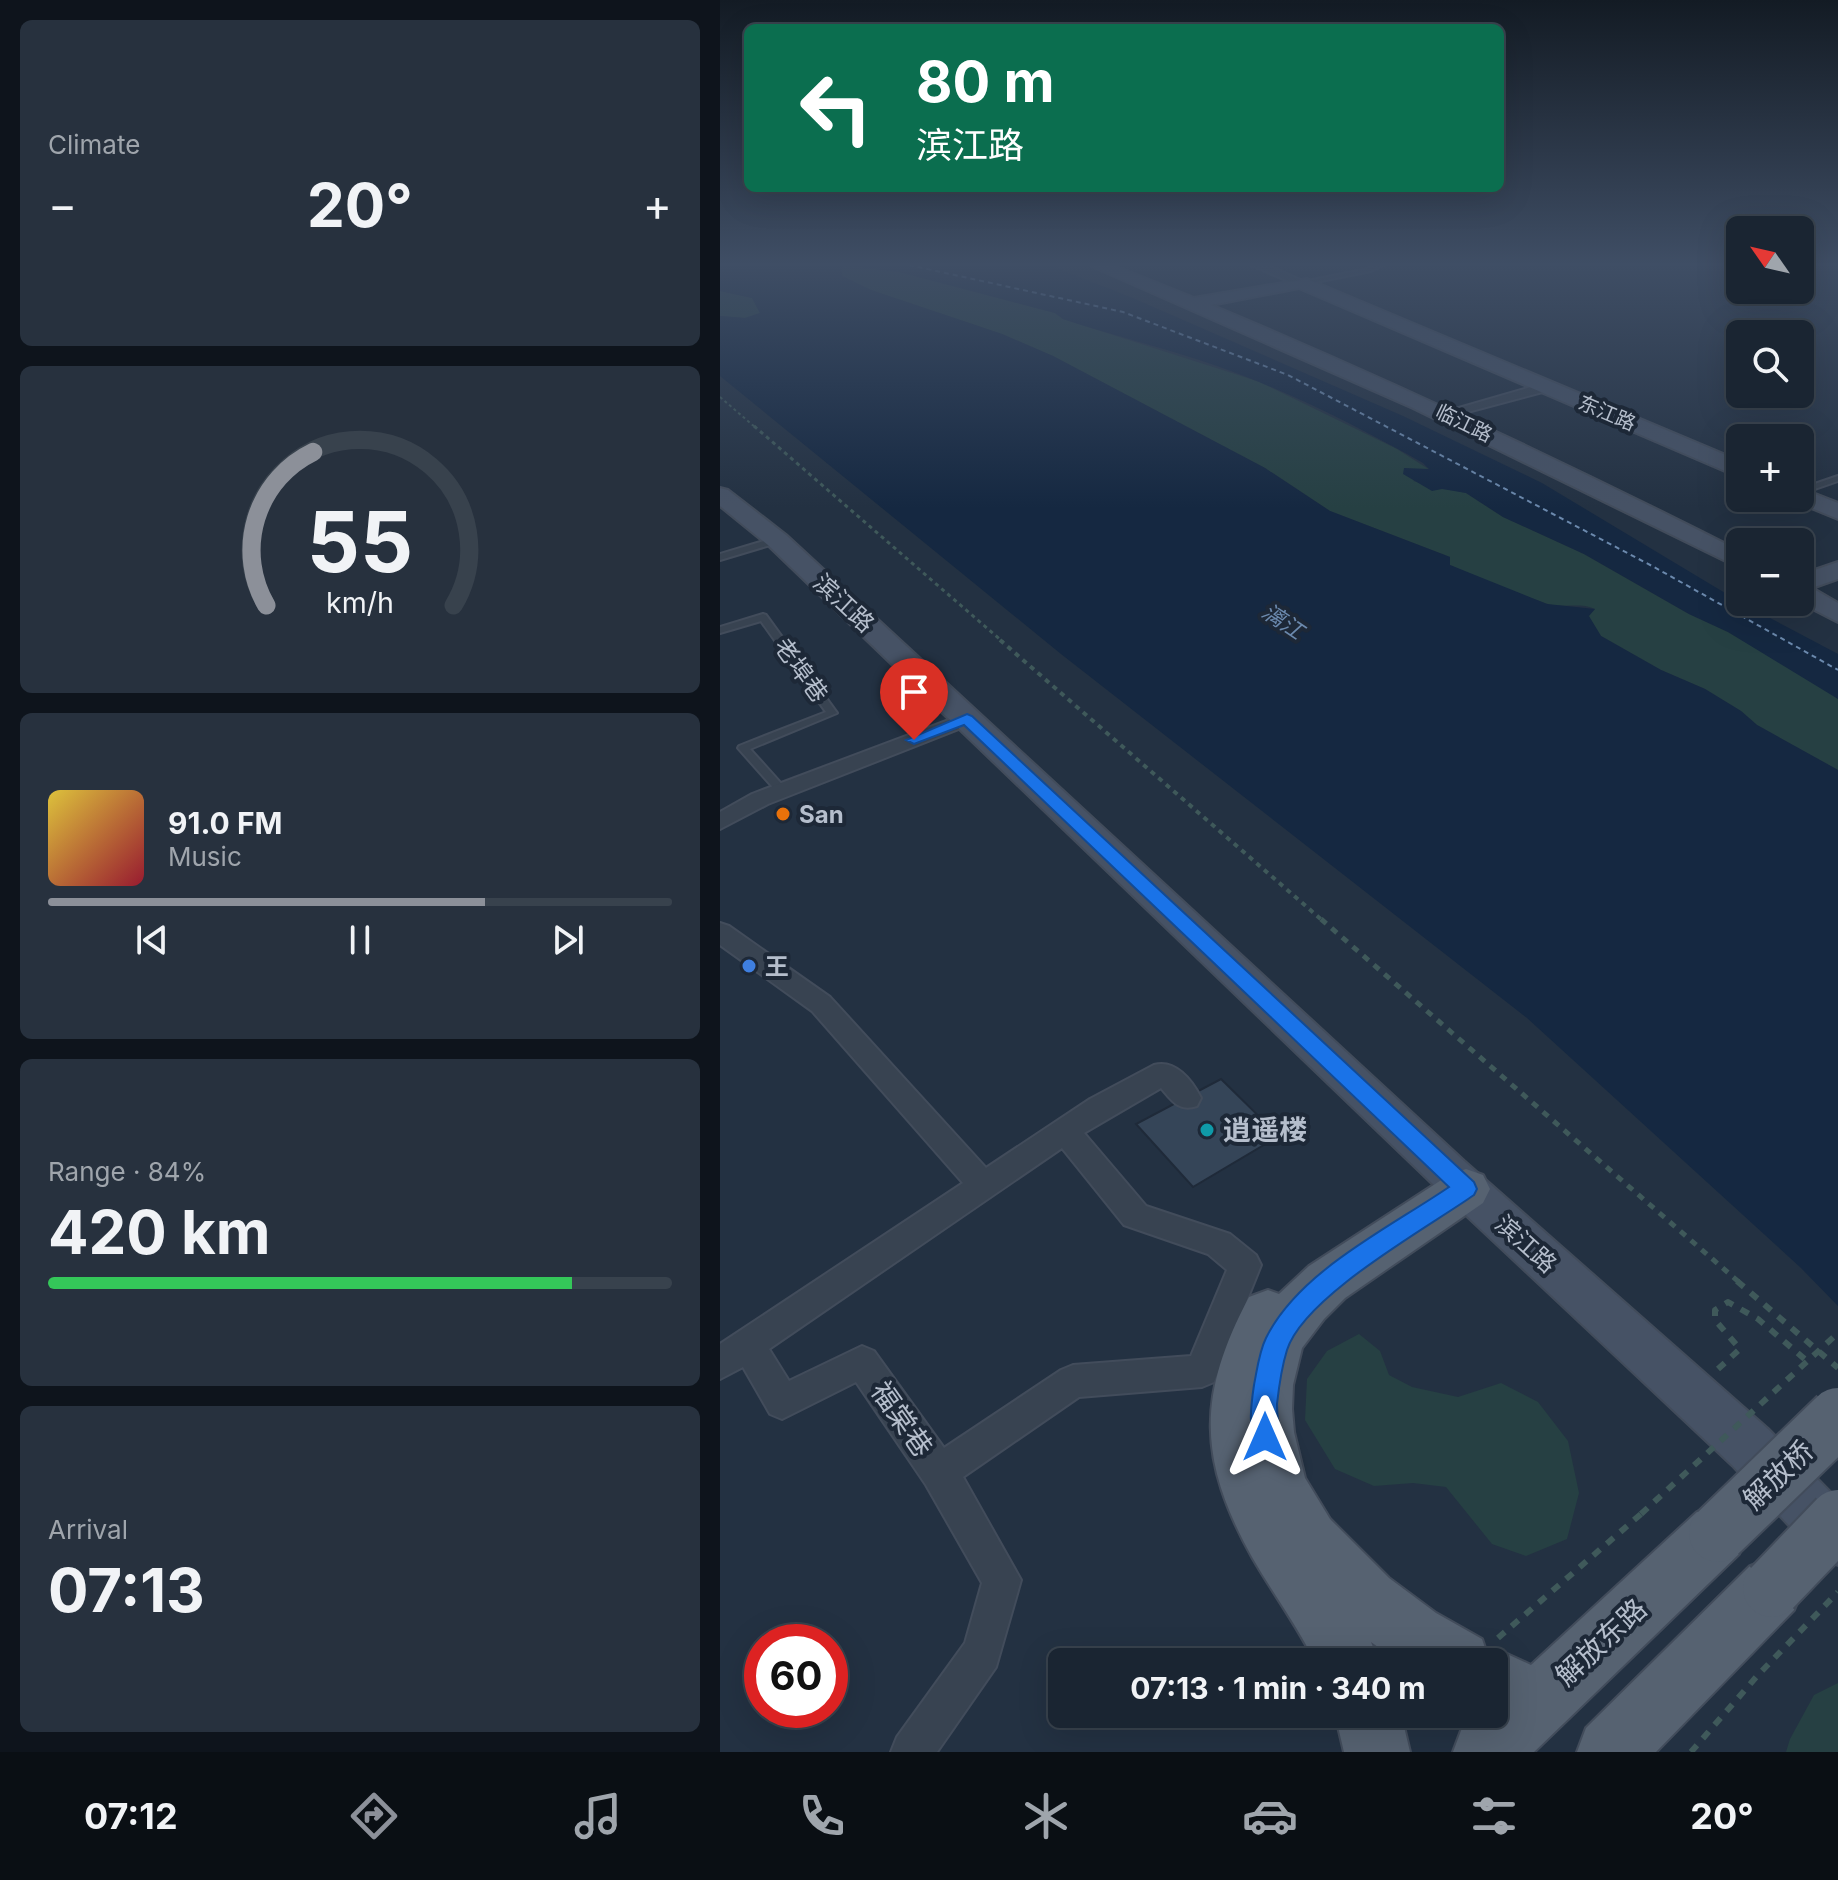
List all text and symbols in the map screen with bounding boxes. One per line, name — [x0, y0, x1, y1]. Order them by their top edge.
text: 80 m — [916, 48, 1055, 116]
icon: left — [784, 56, 888, 160]
text: 滨江路 — [916, 123, 1024, 167]
text: Climate — [48, 129, 140, 160]
text: 20° — [307, 169, 413, 241]
text: − — [48, 178, 77, 232]
text: + — [643, 178, 672, 232]
north arrow — [1726, 216, 1814, 304]
map controls — [1726, 216, 1814, 616]
button: search — [1726, 320, 1814, 408]
street label: 东江路 — [1575, 390, 1639, 436]
street label: 临江路 — [1432, 399, 1496, 447]
button: + — [1726, 424, 1814, 512]
text: 55 — [307, 490, 413, 591]
button: − — [1726, 528, 1814, 616]
street label: 滨江路 — [808, 568, 880, 638]
text: km/h — [326, 585, 394, 620]
water label: 漓江 — [1257, 598, 1310, 645]
street label: 老埠巷 — [768, 632, 834, 708]
pin — [880, 658, 948, 740]
icon: arrive — [892, 670, 936, 714]
place label: San — [799, 800, 844, 829]
text: 91.0 FM — [168, 805, 282, 841]
marker: San — [774, 805, 792, 823]
text: Music — [168, 841, 242, 872]
icon: previous — [130, 918, 174, 962]
icon: pause — [338, 918, 382, 962]
icon: next — [546, 918, 590, 962]
place label: 王 — [765, 952, 789, 981]
marker: 王 — [740, 957, 758, 975]
place label: 逍遥楼 — [1223, 1113, 1307, 1147]
marker: 逍遥楼 — [1198, 1121, 1216, 1139]
text: Range · 84% — [48, 1156, 206, 1187]
text: 420 km — [48, 1196, 271, 1268]
street label: 滨江路 — [1490, 1209, 1562, 1279]
street label: 福棠巷 — [864, 1375, 940, 1463]
position arrow — [1223, 1395, 1307, 1479]
street label: 解放桥 — [1736, 1434, 1820, 1516]
text: Arrival — [48, 1514, 128, 1545]
text: 07:13 — [48, 1554, 205, 1626]
street label: 解放东路 — [1548, 1591, 1654, 1693]
speed limit sign: 60 — [744, 1624, 848, 1728]
text: 07:13 · 1 min · 340 m — [1130, 1670, 1426, 1706]
icon: directions — [346, 1788, 402, 1844]
icon: music — [570, 1788, 626, 1844]
icon: phone — [794, 1788, 850, 1844]
icon: climate — [1018, 1788, 1074, 1844]
icon: car — [1242, 1788, 1298, 1844]
icon: filters — [1466, 1788, 1522, 1844]
text: 07:12 — [84, 1794, 178, 1838]
text: 20° — [1690, 1794, 1754, 1838]

